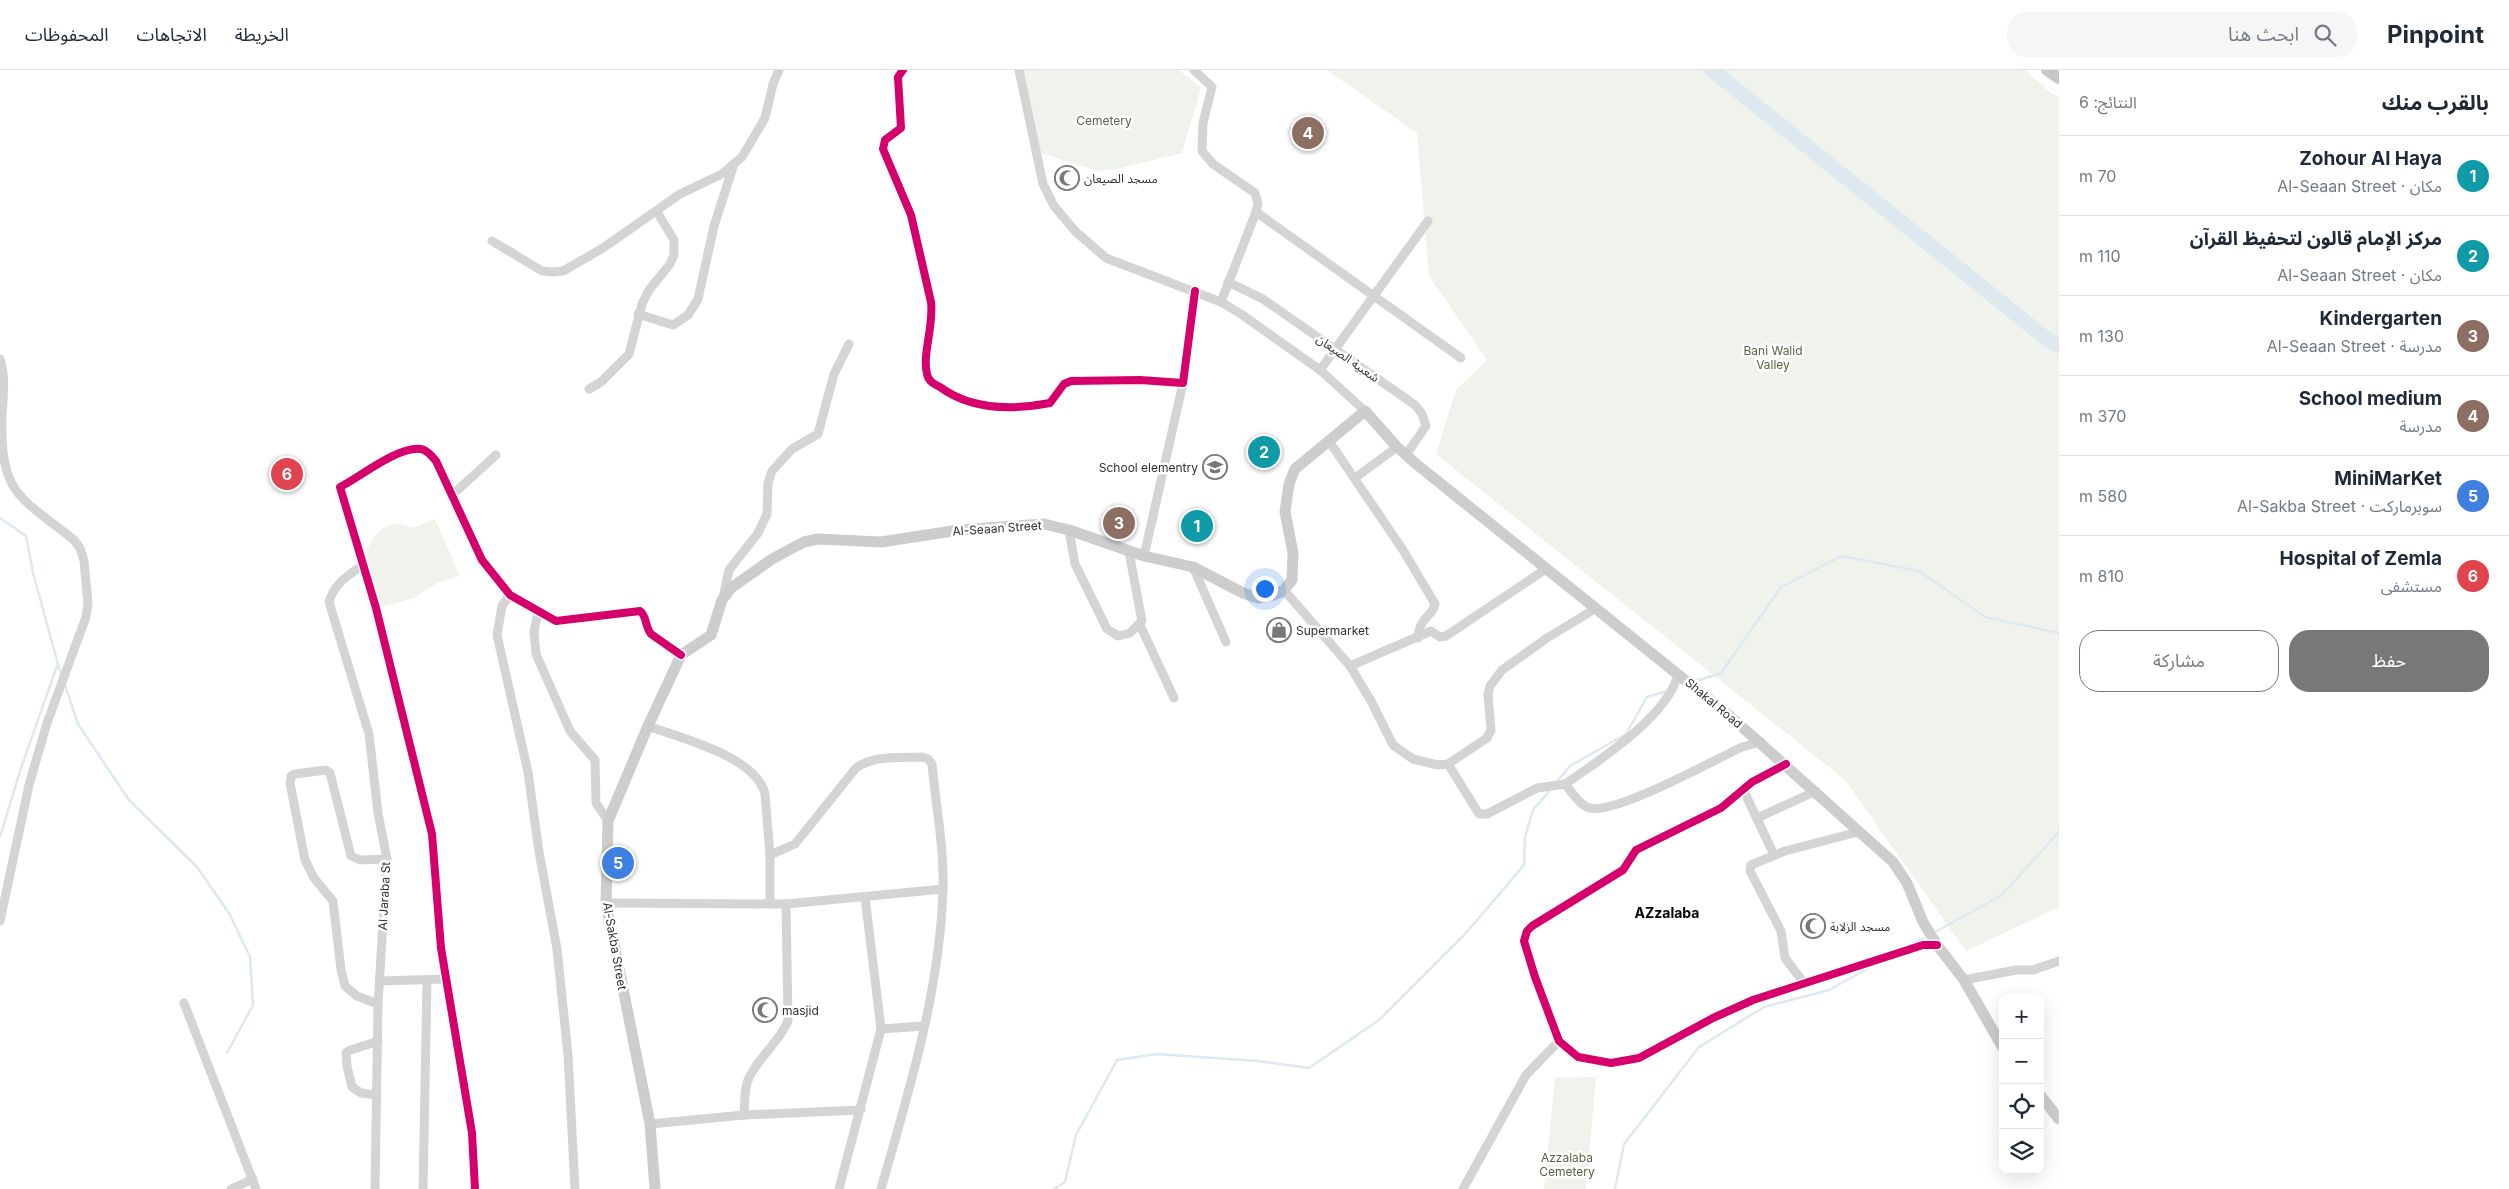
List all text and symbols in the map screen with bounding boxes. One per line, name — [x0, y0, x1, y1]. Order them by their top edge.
search box — [2007, 12, 2357, 57]
text: Pinpoint — [2387, 20, 2484, 49]
icon: search — [2311, 21, 2339, 49]
text: ابحث هنا — [2228, 23, 2299, 46]
text: المحفوظات — [25, 24, 109, 45]
text: الاتجاهات — [137, 24, 207, 45]
text: الخريطة — [235, 24, 289, 45]
text: بالقرب منك — [2382, 90, 2489, 115]
text: النتائج: 6 — [2079, 92, 2137, 112]
park label: Cemetery — [1076, 113, 1132, 128]
pin: 4 — [1292, 114, 1324, 152]
text: Zohour Al Haya — [2299, 147, 2442, 170]
mosque icon: مسجد الصيعان — [1054, 165, 1080, 191]
text: 70 m — [2079, 166, 2116, 186]
text: 1 — [2470, 166, 2476, 186]
place label: مسجد الصيعان — [1084, 171, 1158, 186]
text: مكان · Al-Seaan Street — [2277, 176, 2442, 196]
text: مركز الإمام قالون لتحفيظ القرآن — [2190, 227, 2442, 250]
text: 110 m — [2079, 246, 2121, 266]
text: 2 — [2468, 246, 2478, 266]
text: مكان · Al-Seaan Street — [2277, 265, 2442, 285]
text: Kindergarten — [2320, 307, 2442, 330]
text: 130 m — [2079, 326, 2124, 346]
text: 3 — [2468, 326, 2478, 346]
street label: شعبية الصيعان — [1314, 331, 1382, 385]
text: مدرسة · Al-Seaan Street — [2267, 336, 2442, 356]
park label: Bani Walid Valley — [1743, 343, 1803, 372]
text: School medium — [2299, 387, 2442, 410]
text: 370 m — [2079, 406, 2126, 426]
text: 4 — [2468, 406, 2478, 426]
text: مدرسة — [2399, 416, 2442, 436]
pin: 2 — [1248, 433, 1280, 471]
school or university icon: School elementry — [1202, 454, 1228, 480]
pin: 6 — [271, 455, 303, 493]
place label: School elementry — [1099, 460, 1198, 475]
text: MiniMarKet — [2334, 467, 2442, 490]
text: 580 m — [2079, 486, 2127, 506]
text: 5 — [2468, 486, 2478, 506]
text: سوبرماركت · Al-Sakba Street — [2237, 496, 2442, 516]
pin: 3 — [1103, 504, 1135, 542]
pin: 1 — [1181, 507, 1213, 545]
street label: Al-Seaan Street — [952, 517, 1042, 539]
text: Hospital of Zemla — [2279, 547, 2442, 570]
text: 810 m — [2079, 566, 2124, 586]
text: 6 — [2468, 566, 2478, 586]
your location — [1252, 576, 1278, 602]
text: مستشفى — [2381, 576, 2442, 596]
shop icon: Supermarket — [1266, 617, 1292, 643]
place label: Supermarket — [1296, 623, 1369, 638]
button: مشاركة — [2079, 630, 2279, 692]
button: حفظ — [2289, 630, 2489, 692]
street label: Shakal Road — [1682, 675, 1746, 731]
pin: 5 — [602, 844, 634, 882]
street label: Al Jaraba St — [375, 861, 393, 931]
street label: Al-Sakba Street — [600, 901, 630, 991]
district label: AZzalaba — [1635, 904, 1699, 921]
mosque icon: مسجد الزلابة — [1800, 913, 1826, 939]
place label: مسجد الزلابة — [1830, 919, 1890, 934]
map controls — [1999, 994, 2044, 1174]
button: + — [1999, 994, 2044, 1039]
mosque icon: masjid — [752, 997, 778, 1023]
place label: masjid — [782, 1003, 819, 1018]
button: − — [1999, 1039, 2044, 1084]
button: locate — [1999, 1084, 2044, 1129]
button: layers — [1999, 1129, 2044, 1174]
park label: Azzalaba Cemetery — [1539, 1150, 1595, 1179]

